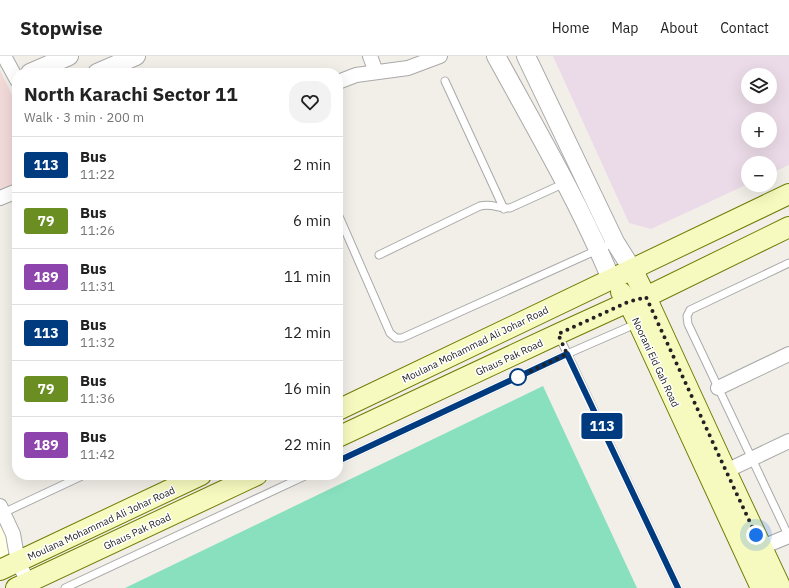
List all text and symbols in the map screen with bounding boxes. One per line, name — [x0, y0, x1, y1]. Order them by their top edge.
text: Stopwise — [20, 16, 103, 40]
text: Home — [552, 19, 589, 37]
text: Map — [611, 19, 638, 37]
text: About — [660, 19, 698, 37]
text: Contact — [720, 19, 769, 37]
map controls — [741, 68, 777, 192]
button: layers — [741, 68, 777, 104]
button: heart — [289, 81, 331, 123]
text: North Karachi Sector 11 — [24, 82, 238, 106]
text: Walk · 3 min · 200 m — [24, 109, 144, 126]
button: + — [741, 112, 777, 148]
text: Bus — [80, 147, 107, 166]
text: 2 min — [293, 155, 331, 174]
text: 113 — [33, 156, 59, 174]
button: − — [741, 156, 777, 192]
text: 11:22 — [80, 166, 115, 183]
text: Bus — [80, 203, 107, 222]
text: 6 min — [293, 211, 331, 230]
text: 79 — [38, 212, 54, 230]
text: 11:26 — [80, 222, 115, 239]
text: Bus — [80, 259, 107, 278]
text: 11 min — [284, 267, 331, 286]
text: 189 — [33, 268, 59, 286]
text: 11:31 — [80, 278, 115, 295]
street label: Moulana Mohammad Ali Johar Road — [400, 303, 551, 386]
text: Bus — [80, 315, 107, 334]
street label: Noorani Eid Gah Road — [629, 315, 682, 409]
text: 12 min — [284, 323, 331, 342]
text: 113 — [33, 324, 59, 342]
text: 11:32 — [80, 334, 115, 351]
street label: Ghaus Pak Road — [473, 336, 545, 379]
unlabelled marker — [509, 368, 527, 386]
text: Bus — [80, 371, 107, 390]
text: 16 min — [284, 379, 331, 398]
text: 79 — [38, 380, 54, 398]
text: 11:36 — [80, 390, 115, 407]
line badge: 113 — [579, 413, 625, 439]
text: 113 — [589, 417, 615, 435]
text: Bus — [80, 427, 107, 446]
text: 22 min — [284, 435, 331, 454]
text: 189 — [33, 436, 59, 454]
text: 11:42 — [80, 446, 115, 463]
street label: Moulana Mohammad Ali Johar Road — [25, 483, 177, 563]
street label: Ghaus Pak Road — [101, 510, 173, 553]
your location — [746, 525, 766, 545]

